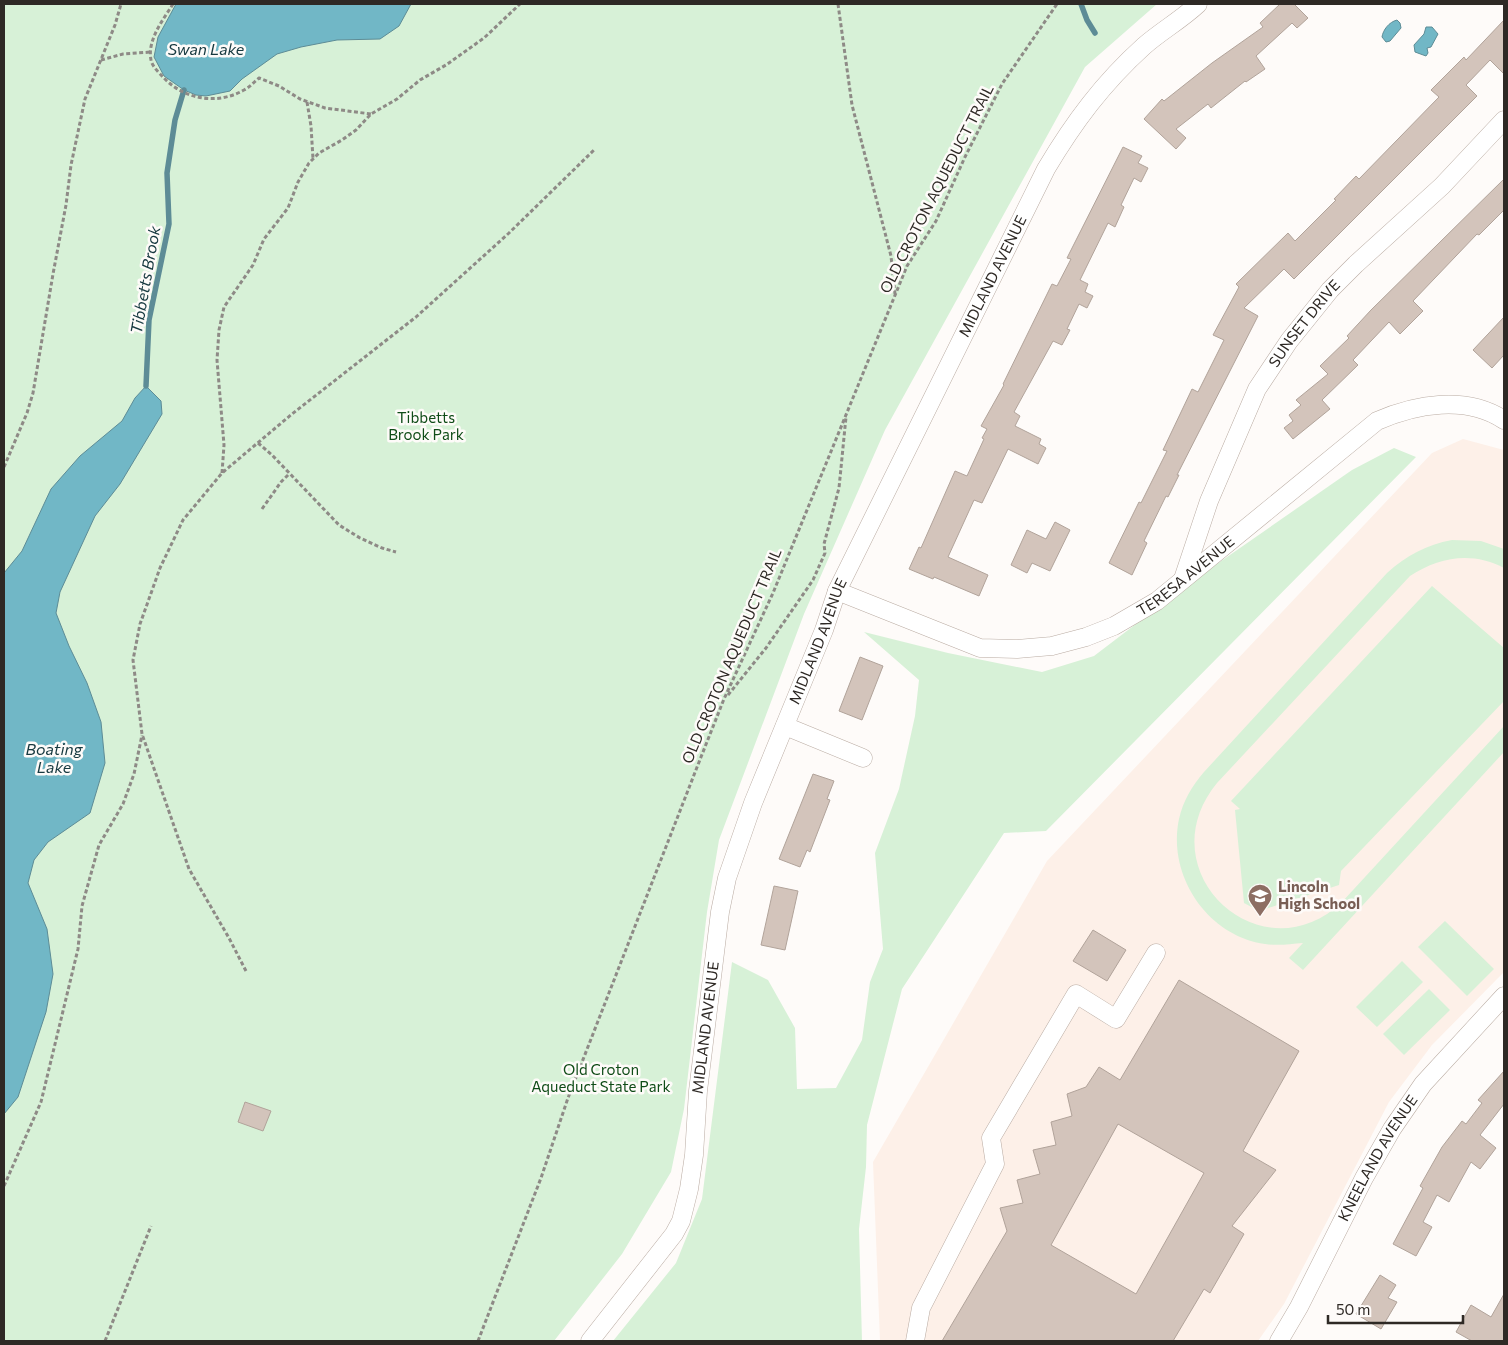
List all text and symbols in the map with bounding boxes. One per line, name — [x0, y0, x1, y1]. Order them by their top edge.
water label: Swan Lake — [168, 39, 245, 58]
street label: OLD CROTON AQUEDUCT TRAIL — [875, 81, 997, 296]
street label: MIDLAND AVENUE — [954, 212, 1030, 340]
water label: Tibbetts Brook — [126, 224, 163, 335]
street label: SUNSET DRIVE — [1264, 275, 1343, 370]
park label: Tibbetts Brook Park — [388, 408, 464, 443]
street label: TERESA AVENUE — [1133, 531, 1238, 619]
street label: OLD CROTON AQUEDUCT TRAIL — [678, 545, 785, 766]
street label: MIDLAND AVENUE — [785, 575, 850, 707]
water label: Boating Lake — [26, 739, 84, 776]
place label: Lincoln High School — [1278, 877, 1360, 912]
school or university icon: Lincoln High School — [1247, 883, 1273, 917]
street label: MIDLAND AVENUE — [688, 960, 722, 1095]
park label: Old Croton Aqueduct State Park — [531, 1060, 671, 1095]
street label: KNEELAND AVENUE — [1334, 1091, 1421, 1224]
scale bar — [1328, 1292, 1463, 1324]
text: 50 m — [1336, 1300, 1370, 1318]

